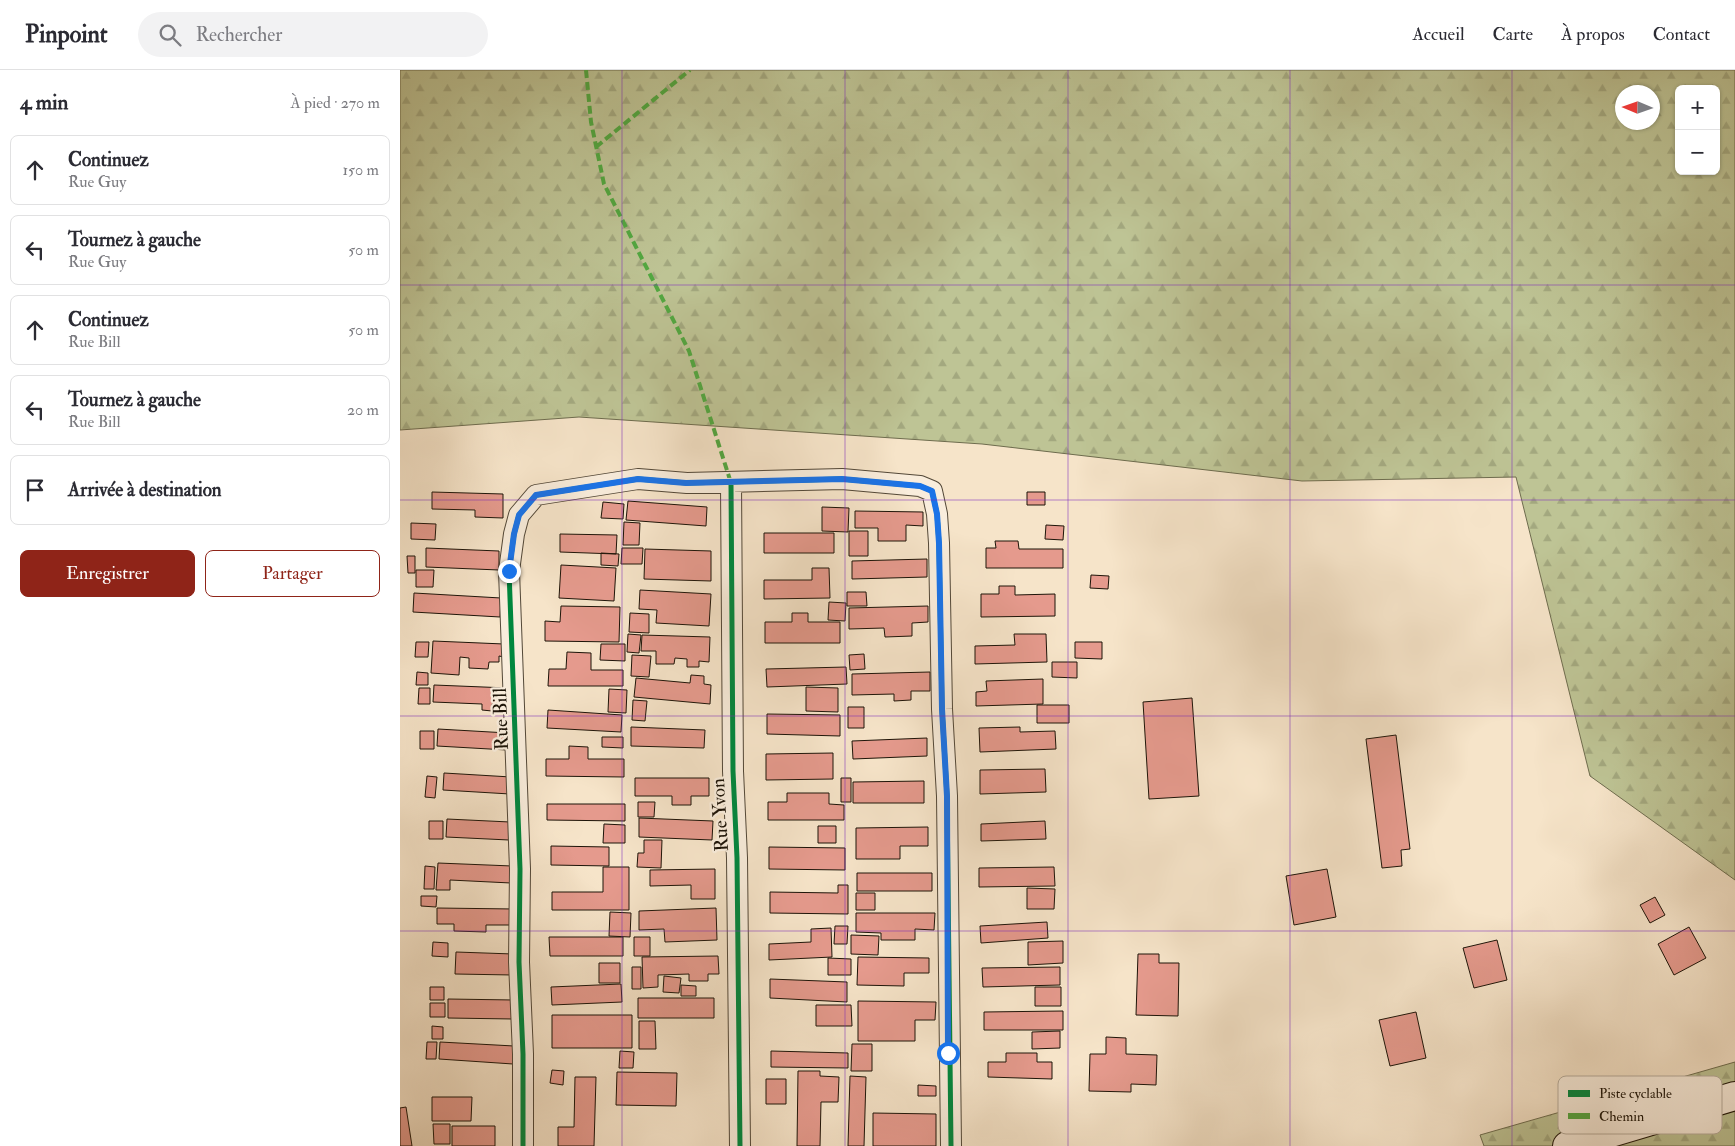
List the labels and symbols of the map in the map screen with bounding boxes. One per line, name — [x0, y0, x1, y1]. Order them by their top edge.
north arrow — [1615, 85, 1660, 130]
route end — [498, 560, 521, 583]
street label: Rue Bill — [488, 687, 514, 751]
street label: Rue Yvon — [706, 778, 734, 852]
route start — [937, 1042, 960, 1065]
legend — [1558, 1076, 1722, 1134]
text: Piste cyclable — [1599, 1085, 1672, 1103]
text: Chemin — [1599, 1108, 1644, 1125]

